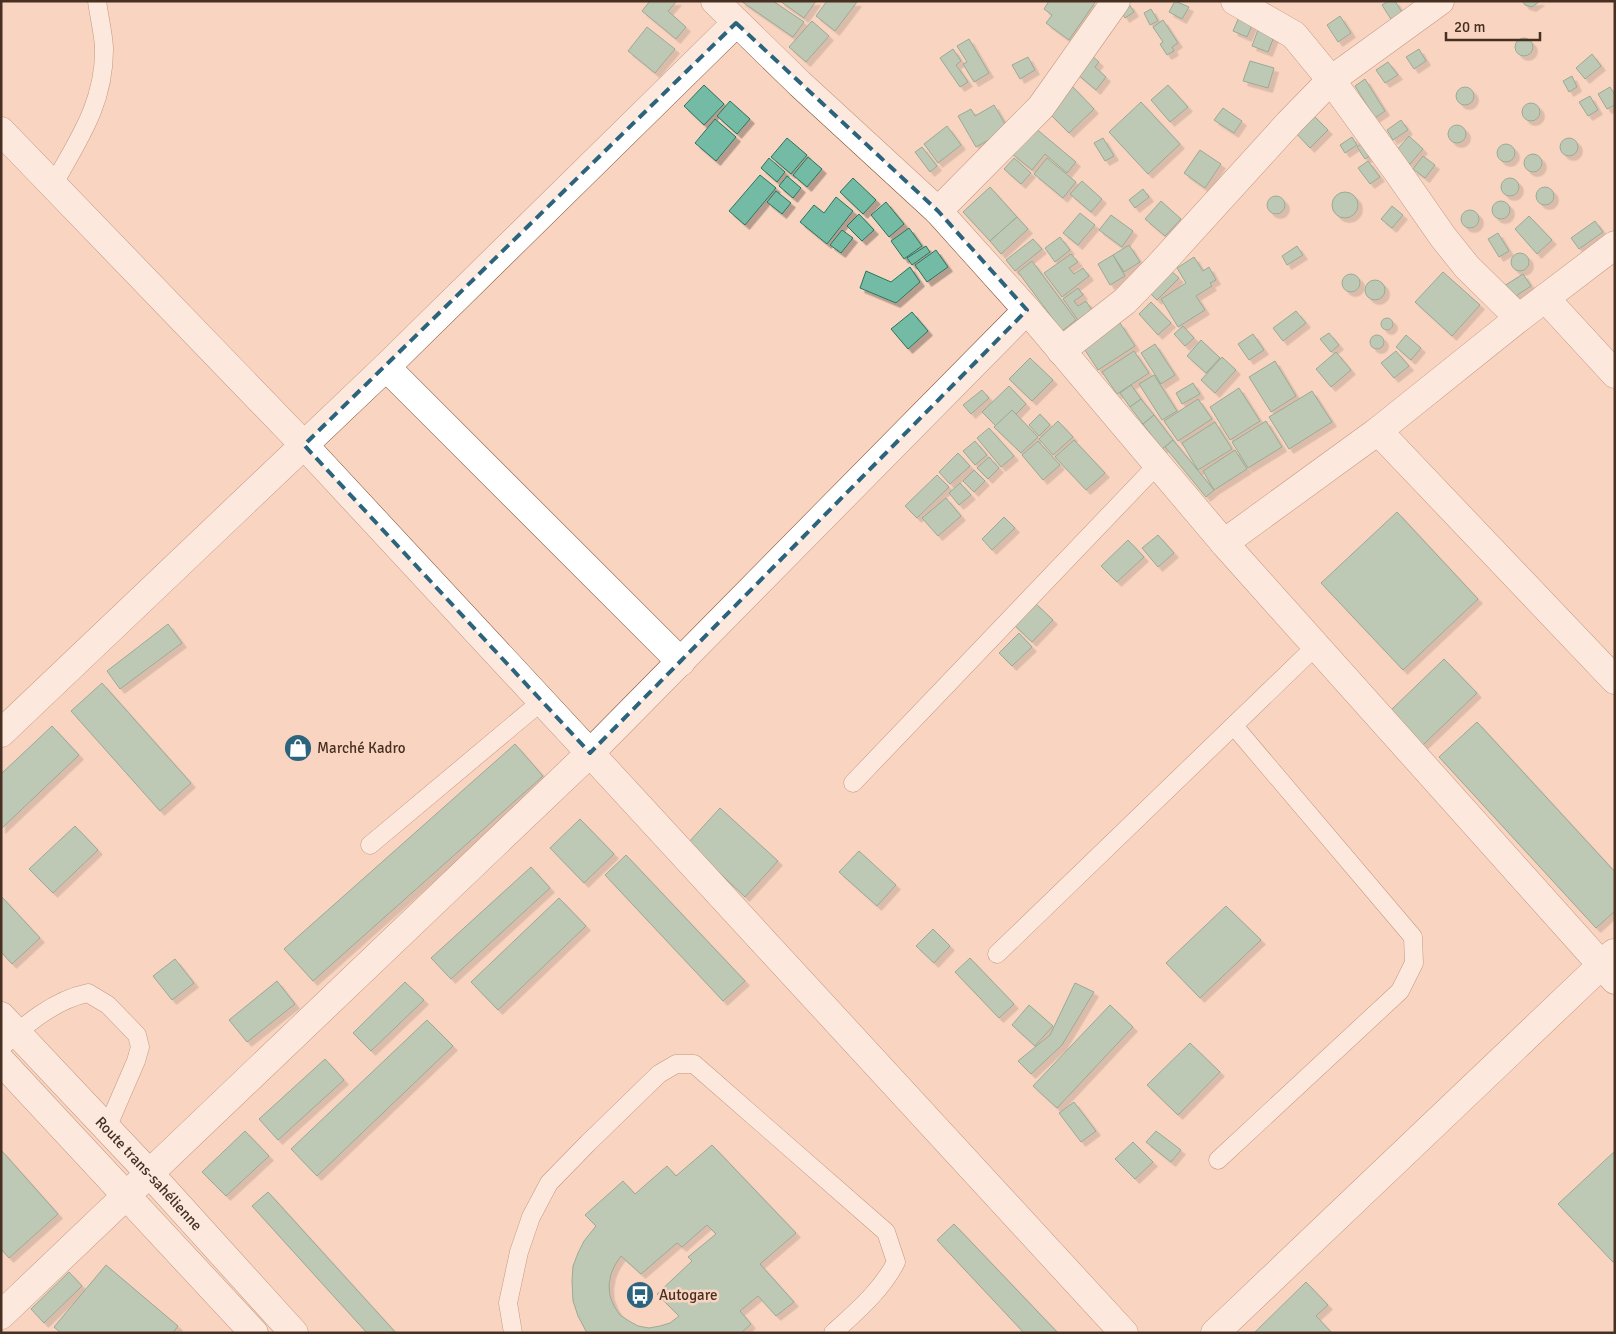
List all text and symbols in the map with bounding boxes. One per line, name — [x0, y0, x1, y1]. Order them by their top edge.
scale bar — [1446, 10, 1540, 42]
text: 20 m — [1454, 18, 1485, 36]
shop icon: Marché Kadro — [283, 733, 313, 763]
place label: Marché Kadro — [317, 739, 406, 757]
street label: Route trans-sahélienne — [92, 1113, 206, 1234]
bus stop icon: Autogare — [625, 1280, 655, 1310]
place label: Autogare — [659, 1286, 717, 1304]

